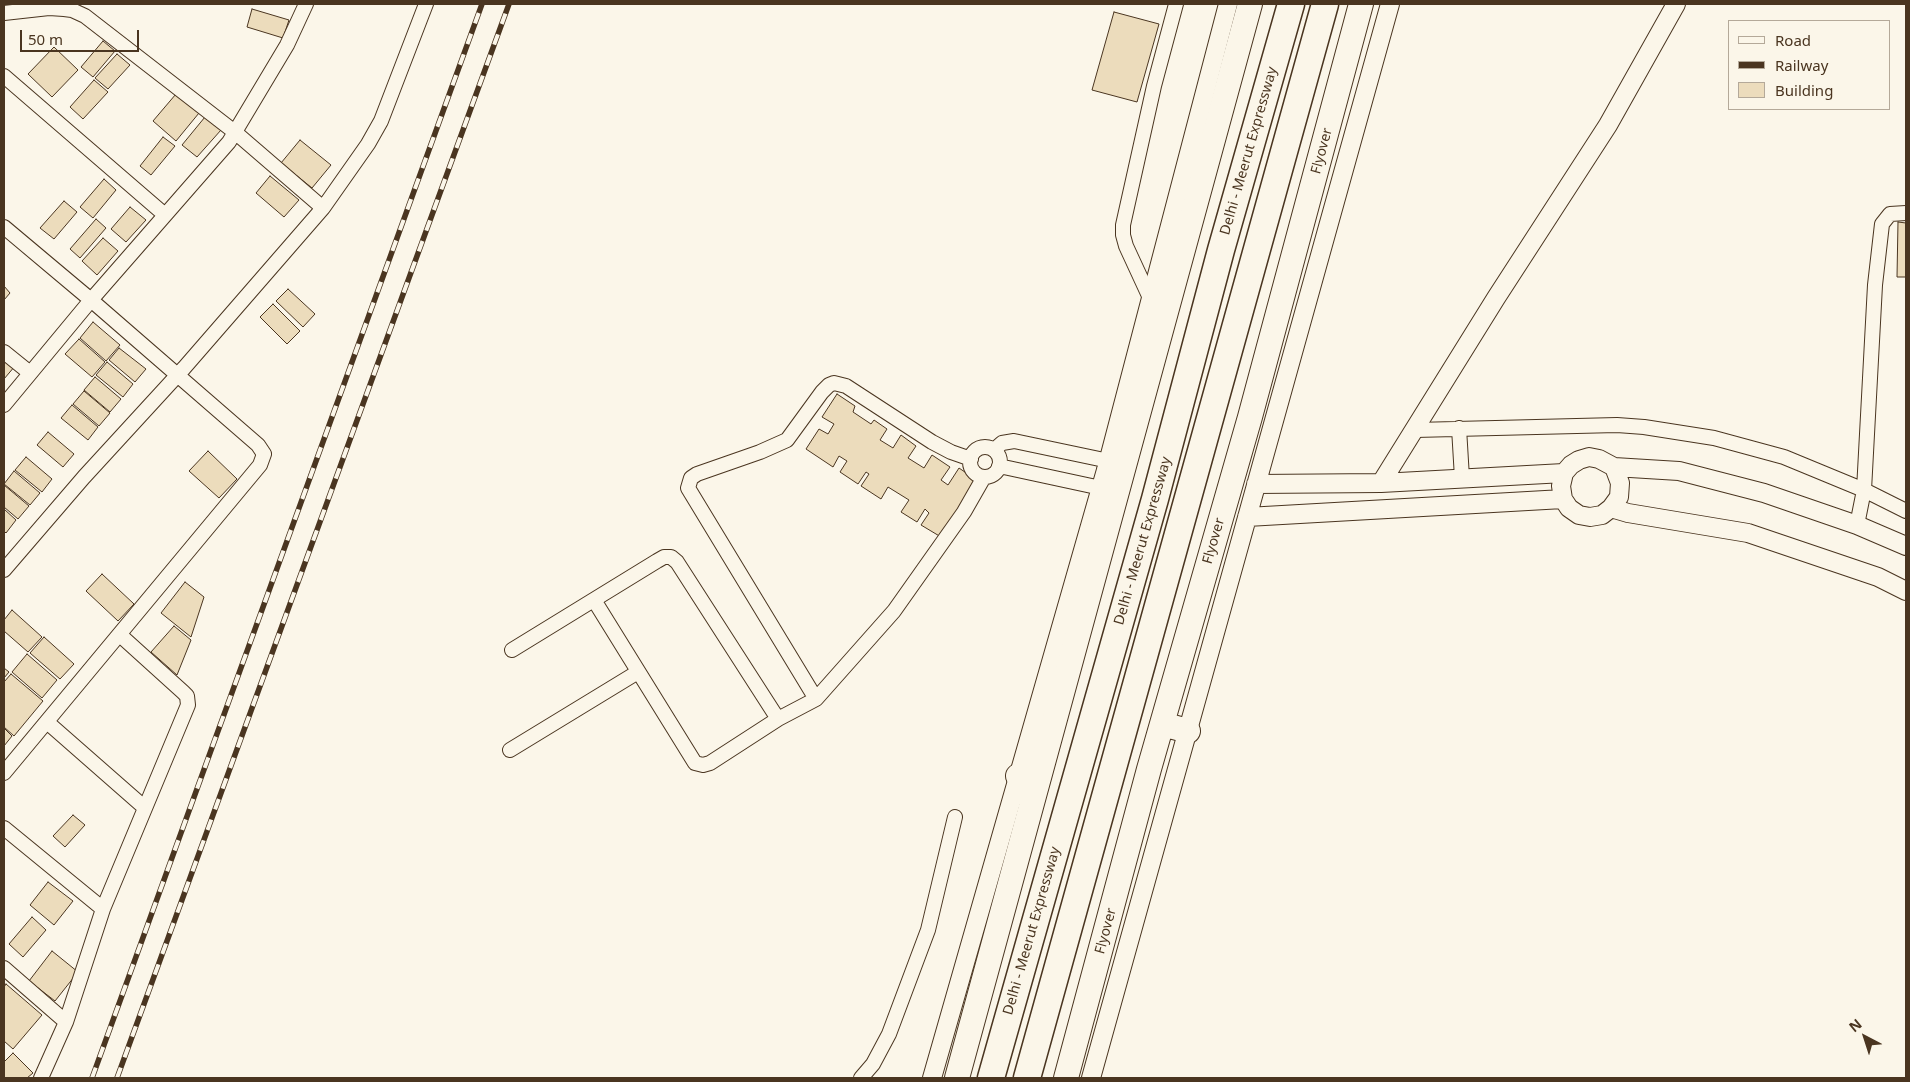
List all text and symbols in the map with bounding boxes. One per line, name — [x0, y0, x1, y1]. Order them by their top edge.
scale bar — [22, 20, 141, 52]
legend — [1728, 20, 1890, 110]
text: 50 m — [28, 29, 63, 49]
text: Road — [1775, 30, 1811, 50]
text: Railway — [1775, 55, 1828, 75]
street label: Delhi - Meerut Expressway — [1217, 65, 1281, 237]
text: Building — [1775, 80, 1833, 100]
street label: Flyover — [1308, 126, 1336, 176]
street label: Delhi - Meerut Expressway — [1111, 455, 1175, 627]
street label: Flyover — [1199, 516, 1229, 566]
street label: Delhi - Meerut Expressway — [1000, 845, 1064, 1017]
street label: Flyover — [1092, 906, 1120, 956]
north arrow — [1840, 1012, 1890, 1062]
text: N — [1845, 1014, 1866, 1036]

